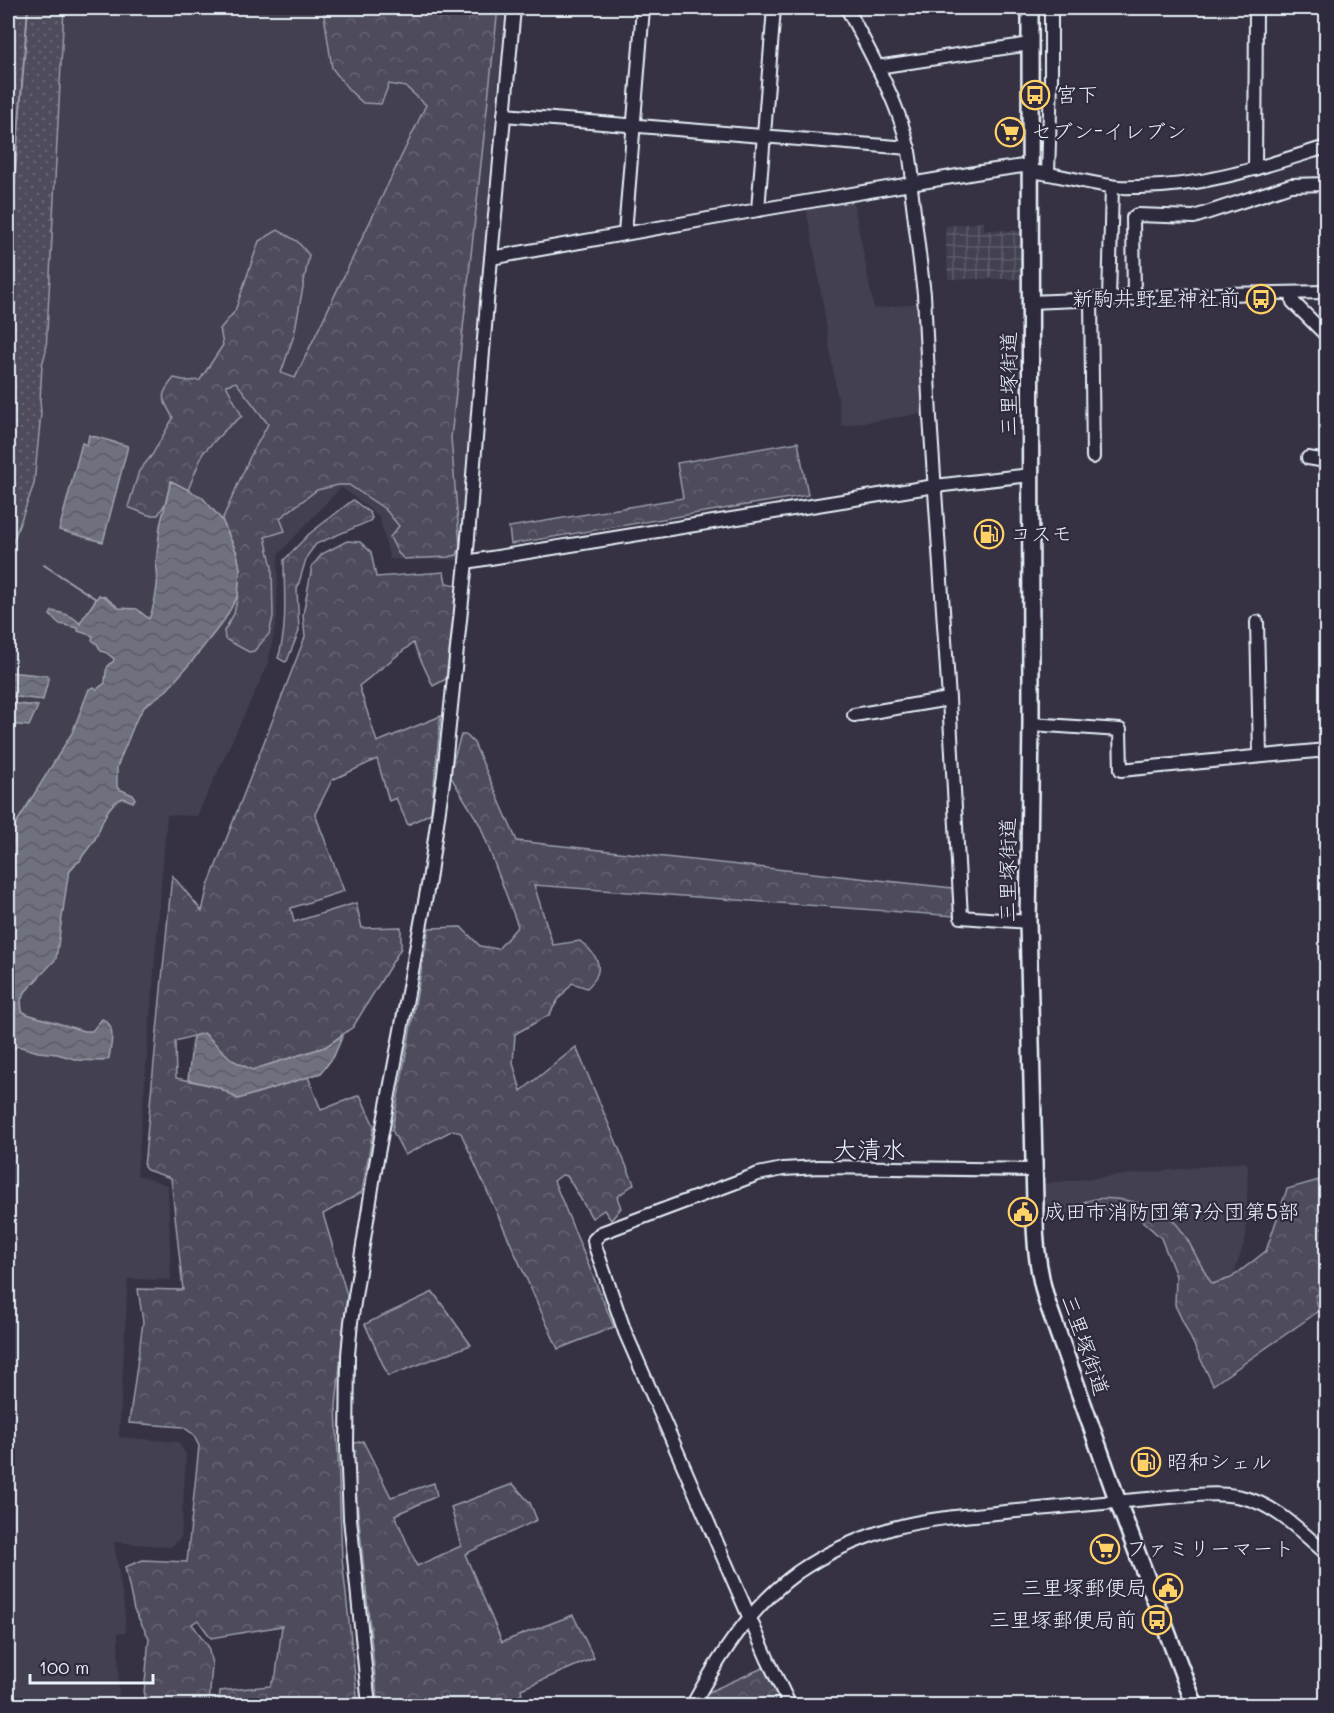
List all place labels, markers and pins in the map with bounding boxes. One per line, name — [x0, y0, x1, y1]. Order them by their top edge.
bus stop icon: 宮下 — [1019, 79, 1051, 111]
place label: 宮下 — [1056, 80, 1098, 107]
supermarket icon: セブン-イレブン — [994, 116, 1026, 148]
place label: セブン-イレブン — [1031, 117, 1187, 144]
bus stop icon: 新駒井野星神社前 — [1245, 283, 1277, 315]
place label: 新駒井野星神社前 — [1072, 284, 1240, 311]
fuel station icon: コスモ — [973, 518, 1005, 550]
place label: コスモ — [1010, 519, 1072, 546]
public building icon: 成田市消防団第7分団第5部 — [1007, 1196, 1039, 1228]
place label: 成田市消防団第7分団第5部 — [1044, 1197, 1299, 1224]
fuel station icon: 昭和シェル — [1130, 1446, 1162, 1478]
place label: 昭和シェル — [1167, 1447, 1272, 1474]
supermarket icon: ファミリーマート — [1089, 1533, 1121, 1565]
place label: ファミリーマート — [1126, 1534, 1294, 1561]
public building icon: 三里塚郵便局 — [1152, 1572, 1184, 1604]
place label: 三里塚郵便局 — [1021, 1573, 1147, 1600]
bus stop icon: 三里塚郵便局前 — [1141, 1604, 1173, 1636]
place label: 三里塚郵便局前 — [989, 1605, 1136, 1632]

